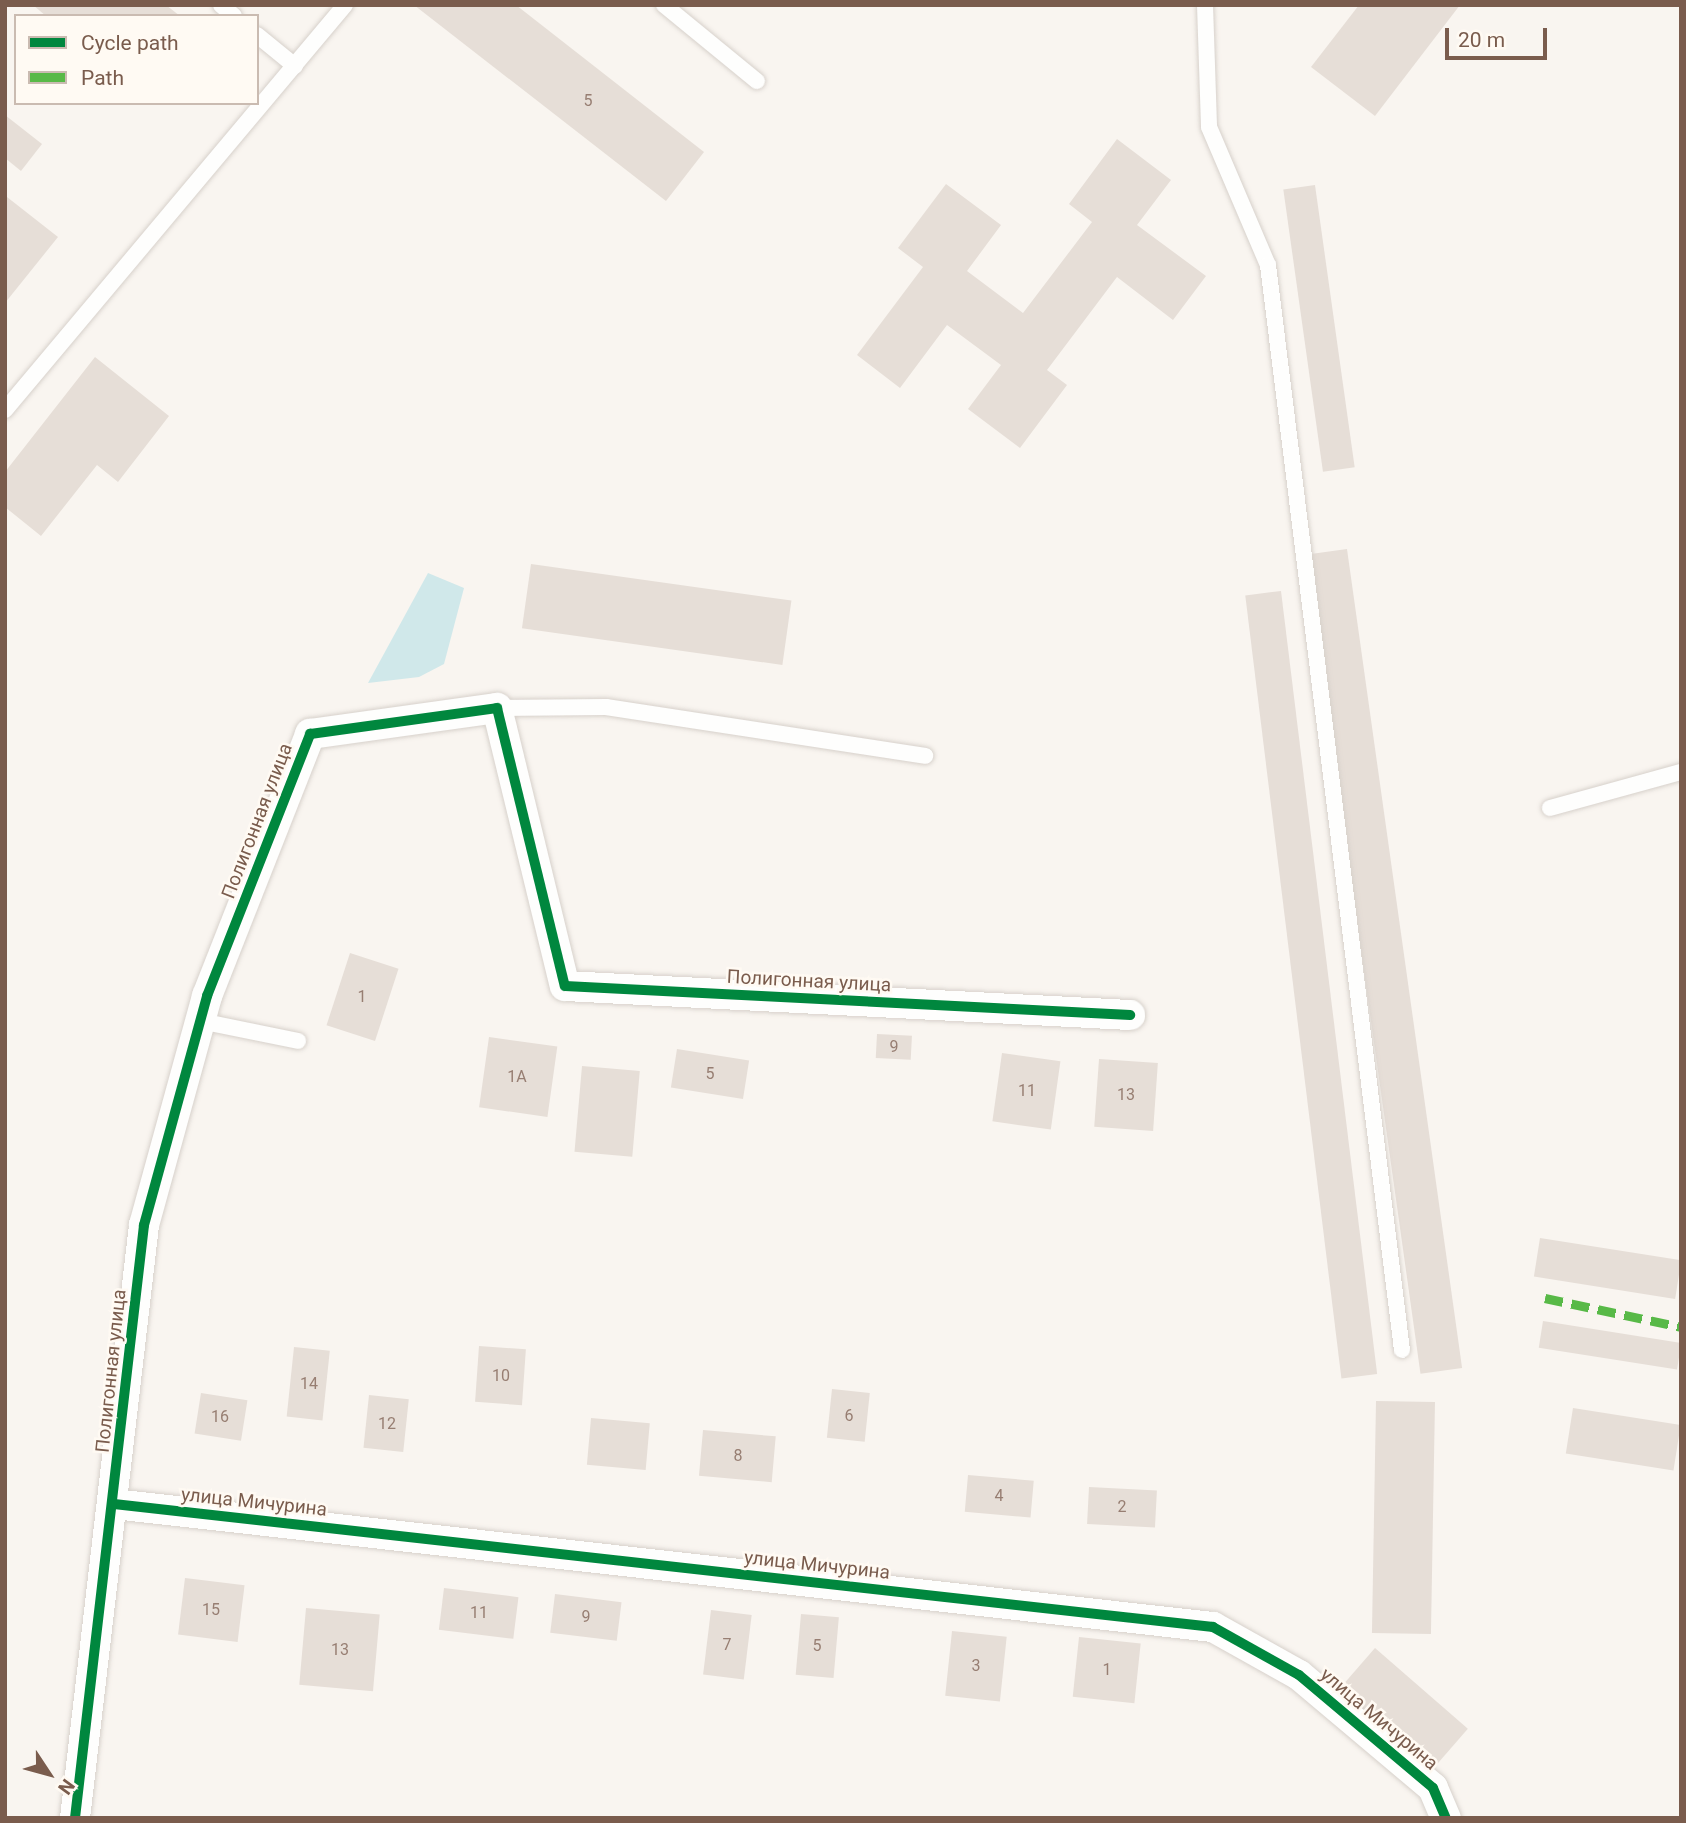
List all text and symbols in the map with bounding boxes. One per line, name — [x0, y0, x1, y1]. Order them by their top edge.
legend — [14, 14, 259, 105]
scale bar — [1448, 14, 1550, 58]
text: 20 m — [1458, 28, 1505, 52]
text: Cycle path — [81, 31, 179, 55]
text: Path — [81, 66, 124, 90]
house number: 5 — [584, 91, 592, 111]
street label: Полигонная улица — [217, 740, 297, 902]
street label: Полигонная улица — [726, 965, 892, 997]
house number: 1 — [358, 987, 366, 1007]
house number: 9 — [890, 1037, 898, 1057]
house number: 5 — [706, 1064, 714, 1084]
house number: 1А — [507, 1067, 527, 1087]
house number: 11 — [1018, 1081, 1036, 1101]
house number: 13 — [1117, 1085, 1135, 1105]
street label: Полигонная улица — [91, 1288, 131, 1454]
house number: 10 — [492, 1366, 510, 1386]
house number: 14 — [300, 1374, 318, 1394]
house number: 6 — [845, 1406, 853, 1426]
house number: 16 — [211, 1407, 229, 1427]
house number: 12 — [378, 1414, 396, 1434]
house number: 8 — [734, 1446, 742, 1466]
street label: улица Мичурина — [180, 1483, 328, 1521]
house number: 4 — [995, 1486, 1003, 1506]
house number: 2 — [1118, 1497, 1126, 1517]
street label: улица Мичурина — [743, 1546, 891, 1584]
house number: 15 — [202, 1600, 220, 1620]
house number: 11 — [470, 1603, 488, 1623]
house number: 9 — [582, 1607, 590, 1627]
house number: 7 — [723, 1635, 731, 1655]
house number: 5 — [813, 1636, 821, 1656]
house number: 13 — [331, 1640, 349, 1660]
house number: 3 — [972, 1656, 980, 1676]
house number: 1 — [1103, 1660, 1111, 1680]
street label: улица Мичурина — [1315, 1663, 1443, 1775]
north arrow — [14, 1739, 84, 1809]
text: N — [53, 1774, 80, 1799]

